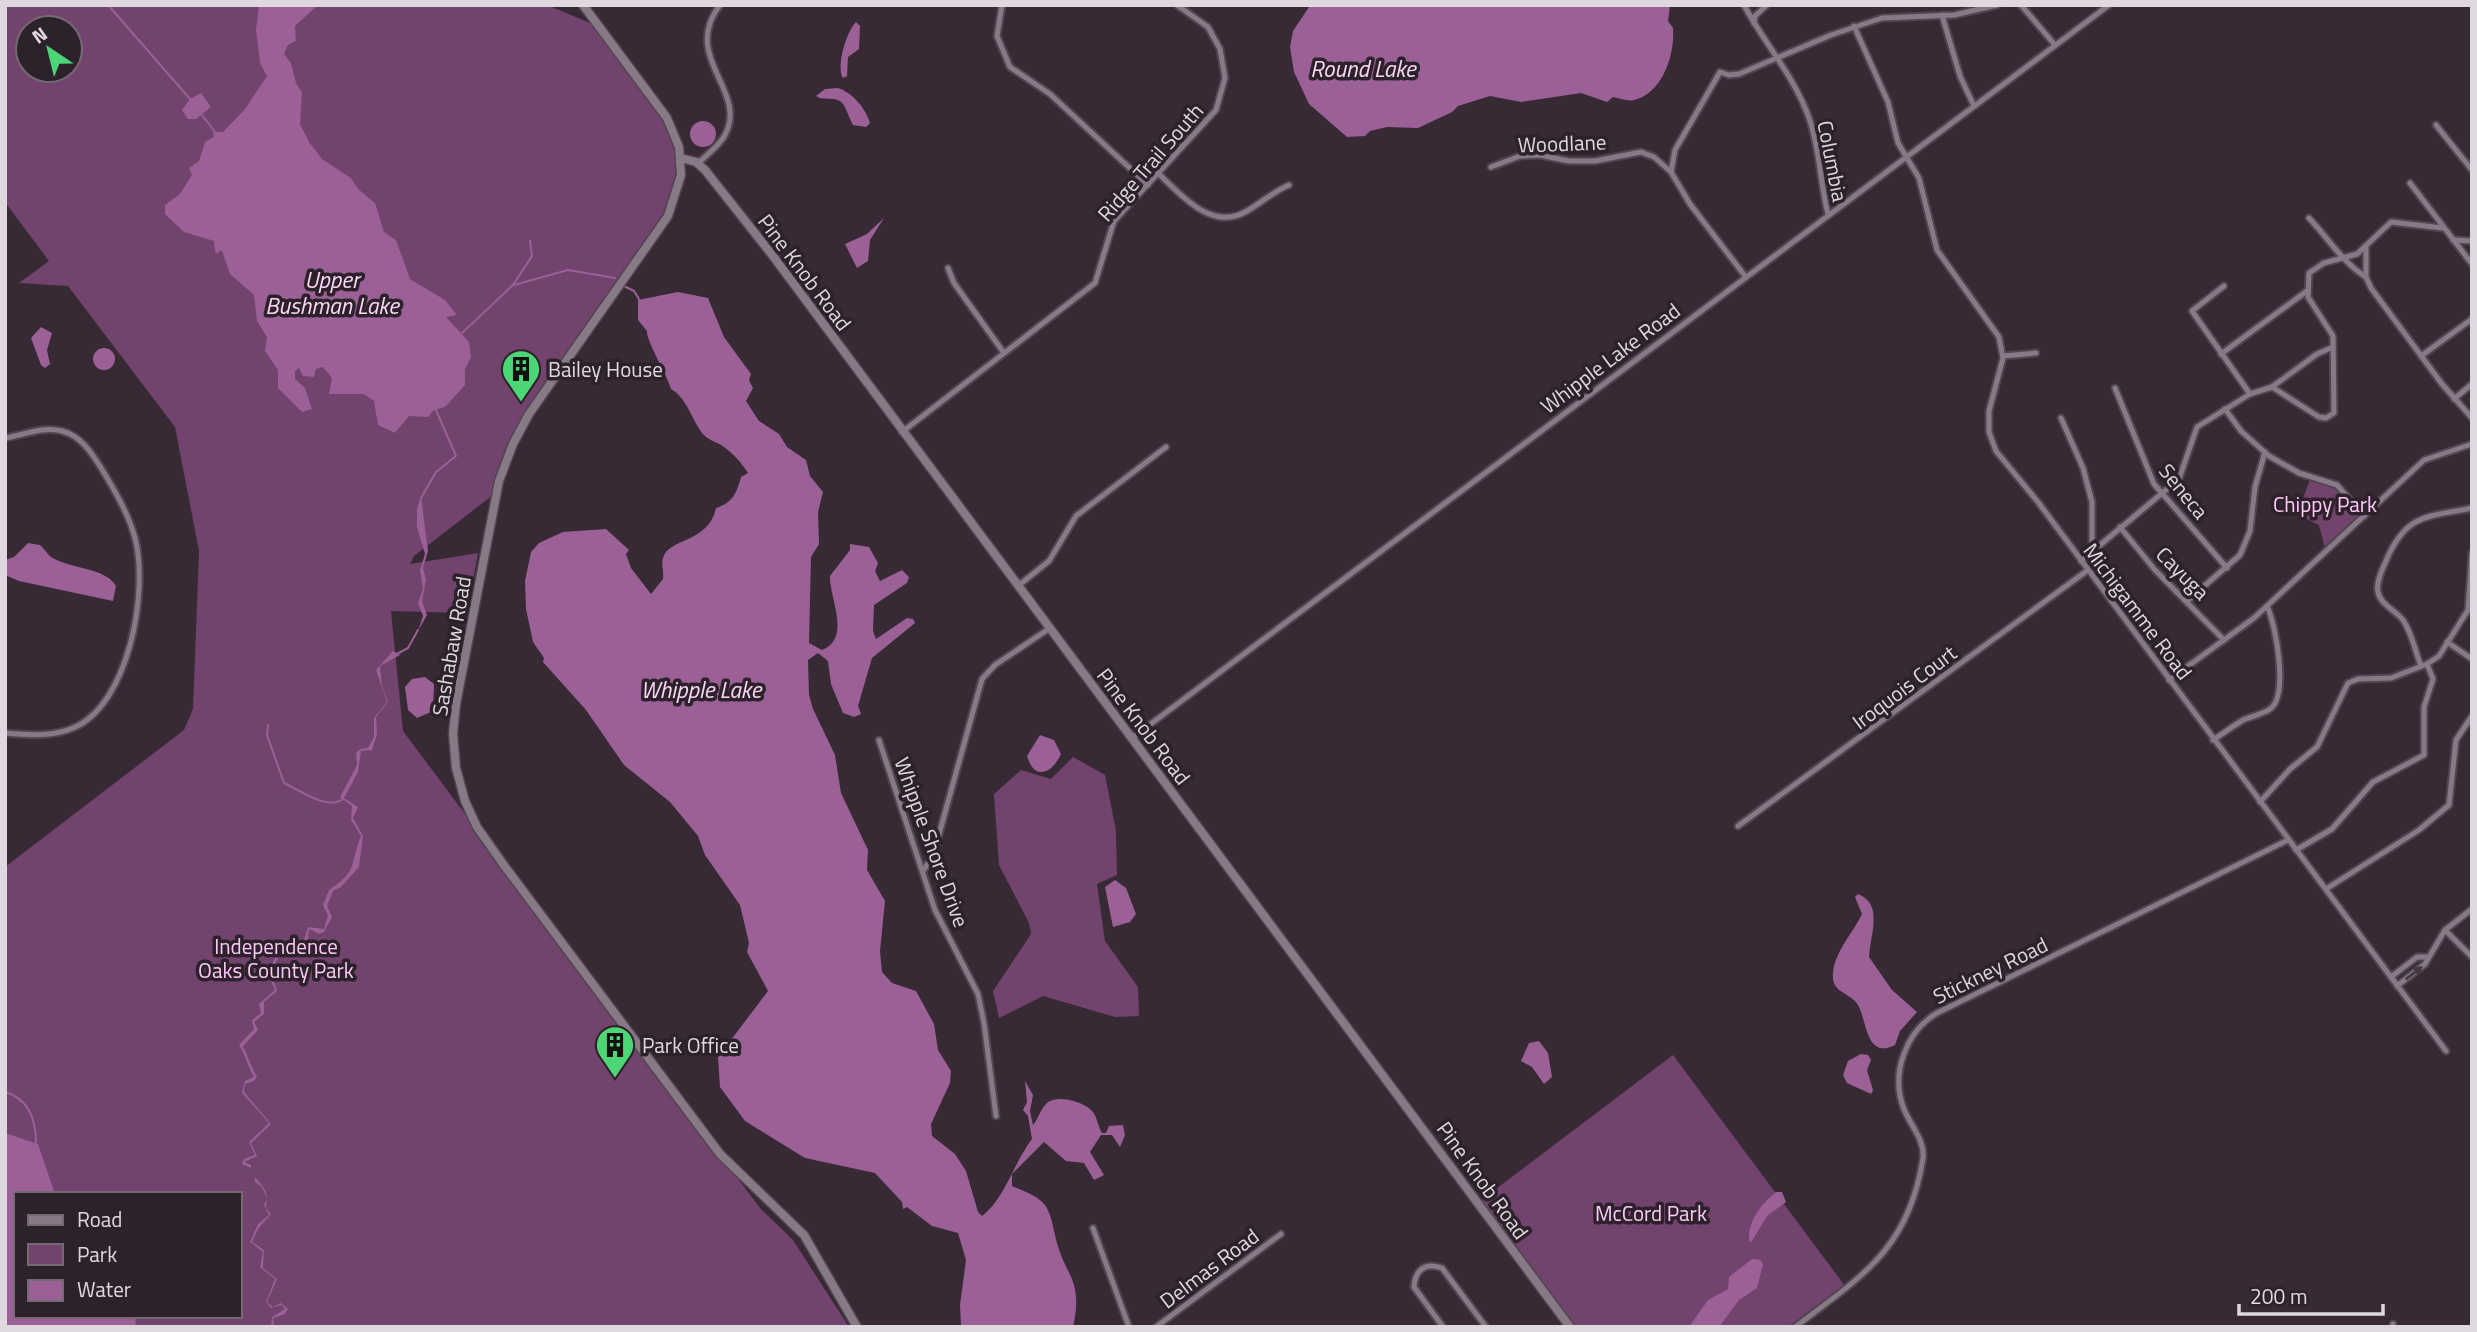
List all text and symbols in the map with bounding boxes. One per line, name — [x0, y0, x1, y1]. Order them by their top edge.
north arrow — [14, 14, 84, 84]
text: N — [25, 19, 53, 50]
water label: Round Lake — [1310, 51, 1417, 86]
street label: Ridge Trail South — [1089, 96, 1211, 228]
street label: Columbia — [1809, 118, 1857, 205]
street label: Woodlane — [1517, 125, 1607, 161]
street label: Pine Knob Road — [750, 207, 860, 337]
water label: Upper Bushman Lake — [265, 262, 400, 323]
street label: Whipple Lake Road — [1533, 295, 1687, 421]
building icon: Bailey House — [500, 348, 542, 403]
place label: Bailey House — [548, 353, 663, 385]
street label: Seneca — [2152, 456, 2217, 526]
park label: Chippy Park — [2273, 488, 2377, 520]
street label: Michigamme Road — [2076, 536, 2200, 686]
street label: Cayuga — [2149, 539, 2217, 607]
street label: Sashabaw Road — [423, 574, 479, 718]
street label: Iroquois Court — [1845, 637, 1964, 737]
street label: Pine Knob Road — [1089, 661, 1199, 791]
water label: Whipple Lake — [641, 672, 763, 707]
street label: Whipple Shore Drive — [886, 753, 978, 931]
street label: Stickney Road — [1927, 928, 2053, 1012]
park label: Independence Oaks County Park — [198, 930, 354, 986]
one-way arrow — [2405, 965, 2423, 980]
building icon: Park Office — [594, 1024, 636, 1079]
place label: Park Office — [642, 1029, 739, 1061]
street label: Pine Knob Road — [1429, 1114, 1537, 1246]
legend — [14, 1192, 242, 1318]
park label: McCord Park — [1595, 1197, 1707, 1229]
text: Road — [77, 1203, 122, 1235]
street label: Delmas Road — [1153, 1220, 1265, 1316]
text: Park — [77, 1238, 117, 1270]
scale bar — [2239, 1272, 2382, 1316]
text: Water — [77, 1273, 131, 1305]
text: 200 m — [2250, 1280, 2307, 1312]

